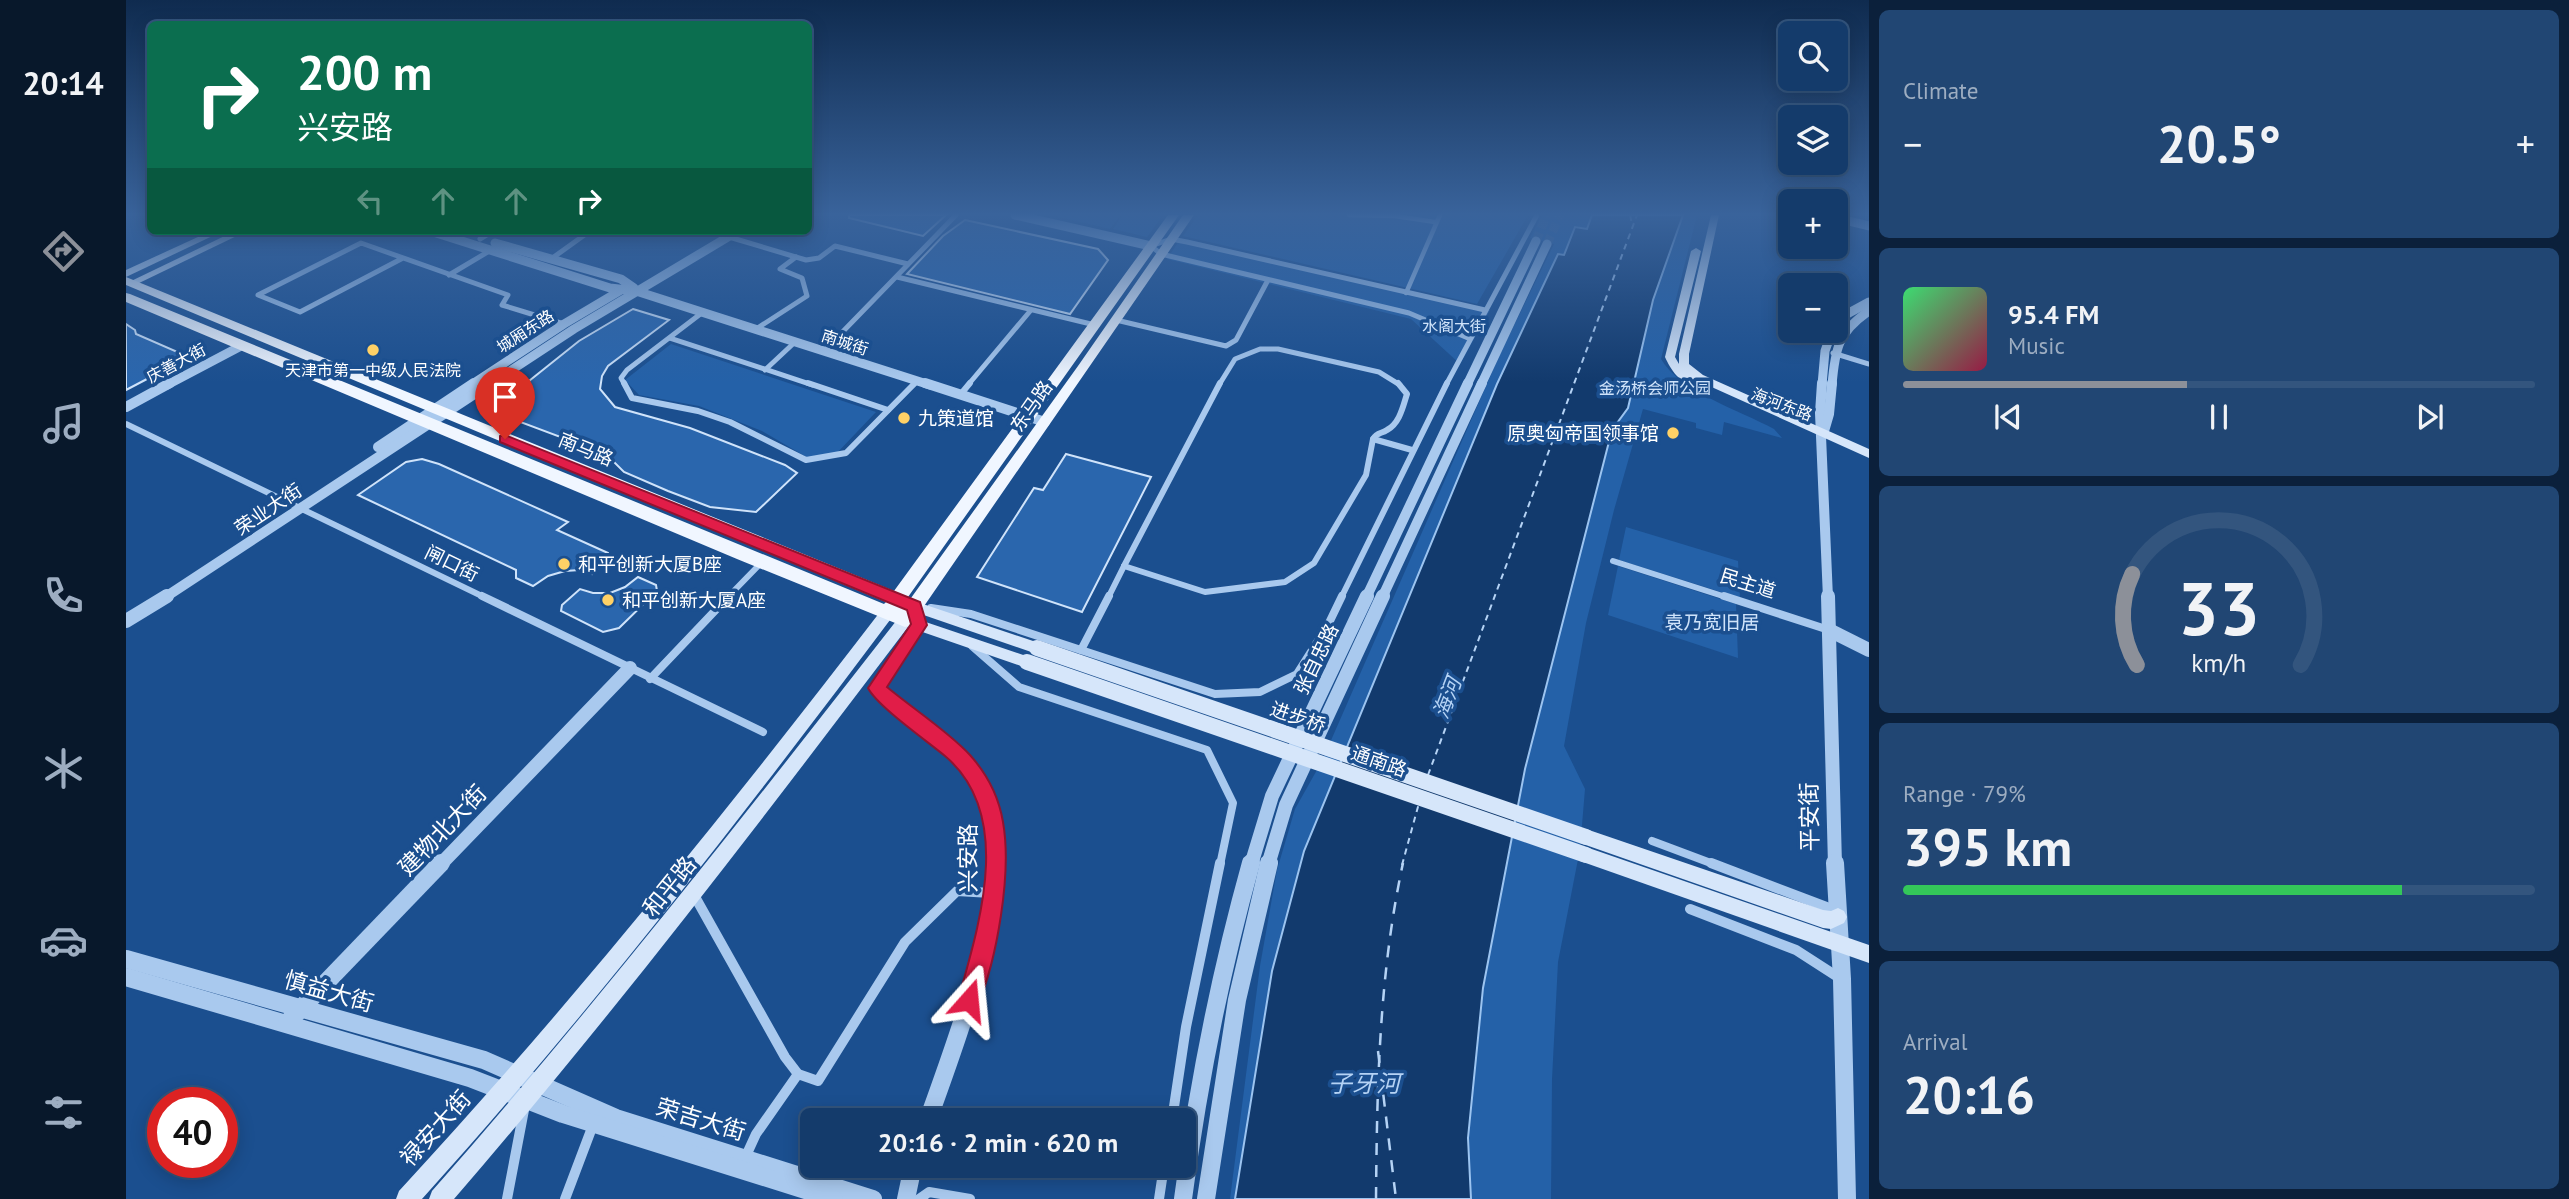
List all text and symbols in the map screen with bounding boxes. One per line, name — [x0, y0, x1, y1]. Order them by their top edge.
map controls — [1778, 21, 1848, 343]
button: search — [1778, 21, 1848, 91]
text: 200 m — [297, 40, 432, 104]
icon: right — [182, 49, 273, 140]
text: 20:14 — [22, 62, 104, 104]
text: Climate — [1903, 76, 1978, 105]
button: layers — [1778, 105, 1848, 175]
text: 兴安路 — [297, 106, 393, 148]
text: 20.5° — [2157, 110, 2281, 177]
text: − — [1903, 119, 1922, 168]
text: + — [2516, 119, 2535, 168]
icon: left — [351, 182, 389, 220]
icon: ahead — [424, 182, 462, 220]
icon: ahead — [497, 182, 535, 220]
icon: right — [570, 182, 608, 220]
button: + — [1778, 189, 1848, 259]
icon: directions — [39, 227, 88, 276]
button: − — [1778, 273, 1848, 343]
text: 95.4 FM — [2008, 298, 2099, 331]
street label: 城厢东路 — [493, 305, 557, 357]
park label: 水阁大街 — [1422, 316, 1486, 336]
street label: 南城街 — [819, 325, 871, 359]
text: Music — [2008, 331, 2065, 360]
street label: 庆善大街 — [143, 339, 209, 387]
marker: 天津市第一中级人民法院 — [365, 342, 381, 358]
place label: 天津市第一中级人民法院 — [285, 360, 461, 380]
pin — [475, 367, 535, 439]
street label: 东马路 — [1005, 376, 1057, 436]
icon: arrive — [486, 378, 524, 416]
park label: 金汤桥会师公园 — [1599, 378, 1711, 398]
street label: 海河东路 — [1749, 383, 1815, 425]
icon: previous — [1989, 398, 2027, 436]
icon: pause — [2200, 398, 2238, 436]
icon: next — [2411, 398, 2449, 436]
icon: music — [39, 399, 88, 448]
place label: 九策道馆 — [918, 406, 994, 430]
marker: 九策道馆 — [896, 410, 912, 426]
place label: 原奥匈帝国领事馆 — [1507, 421, 1659, 445]
marker: 原奥匈帝国领事馆 — [1665, 425, 1681, 441]
street label: 南马路 — [555, 427, 617, 471]
street label: 荣业大街 — [230, 478, 306, 540]
street label: 闸口街 — [421, 540, 483, 586]
place label: 和平创新大厦B座 — [578, 552, 722, 576]
marker: 和平创新大厦B座 — [556, 556, 572, 572]
text: 33 — [2178, 562, 2260, 656]
street label: 民主道 — [1717, 563, 1779, 603]
icon: phone — [39, 571, 88, 620]
place label: 和平创新大厦A座 — [622, 588, 766, 612]
marker: 和平创新大厦A座 — [600, 592, 616, 608]
park label: 袁乃宽旧居 — [1664, 610, 1760, 634]
street label: 张自忠路 — [1289, 620, 1343, 698]
text: km/h — [2192, 647, 2246, 679]
water label: 海河 — [1427, 670, 1469, 722]
street label: 进步桥 — [1267, 696, 1329, 738]
street label: 通南路 — [1348, 740, 1410, 782]
icon: climate — [39, 744, 88, 793]
street label: 建物北大街 — [392, 779, 492, 881]
text: Range · 79% — [1903, 779, 2026, 808]
street label: 平安街 — [1794, 782, 1824, 852]
text: 395 km — [1903, 813, 2072, 880]
street label: 兴安路 — [953, 824, 982, 893]
street label: 和平路 — [636, 850, 702, 922]
icon: car — [39, 916, 88, 965]
position arrow — [932, 963, 1006, 1037]
street label: 慎益大街 — [281, 964, 377, 1018]
text: Arrival — [1903, 1027, 1967, 1056]
text: 20:16 — [1903, 1061, 2035, 1128]
water label: 子牙河 — [1328, 1068, 1404, 1099]
street label: 禄安大街 — [393, 1084, 477, 1172]
speed limit sign: 40 — [147, 1087, 238, 1178]
icon: filters — [39, 1088, 88, 1137]
street label: 荣吉大街 — [653, 1092, 749, 1146]
text: 20:16 · 2 min · 620 m — [878, 1126, 1118, 1159]

